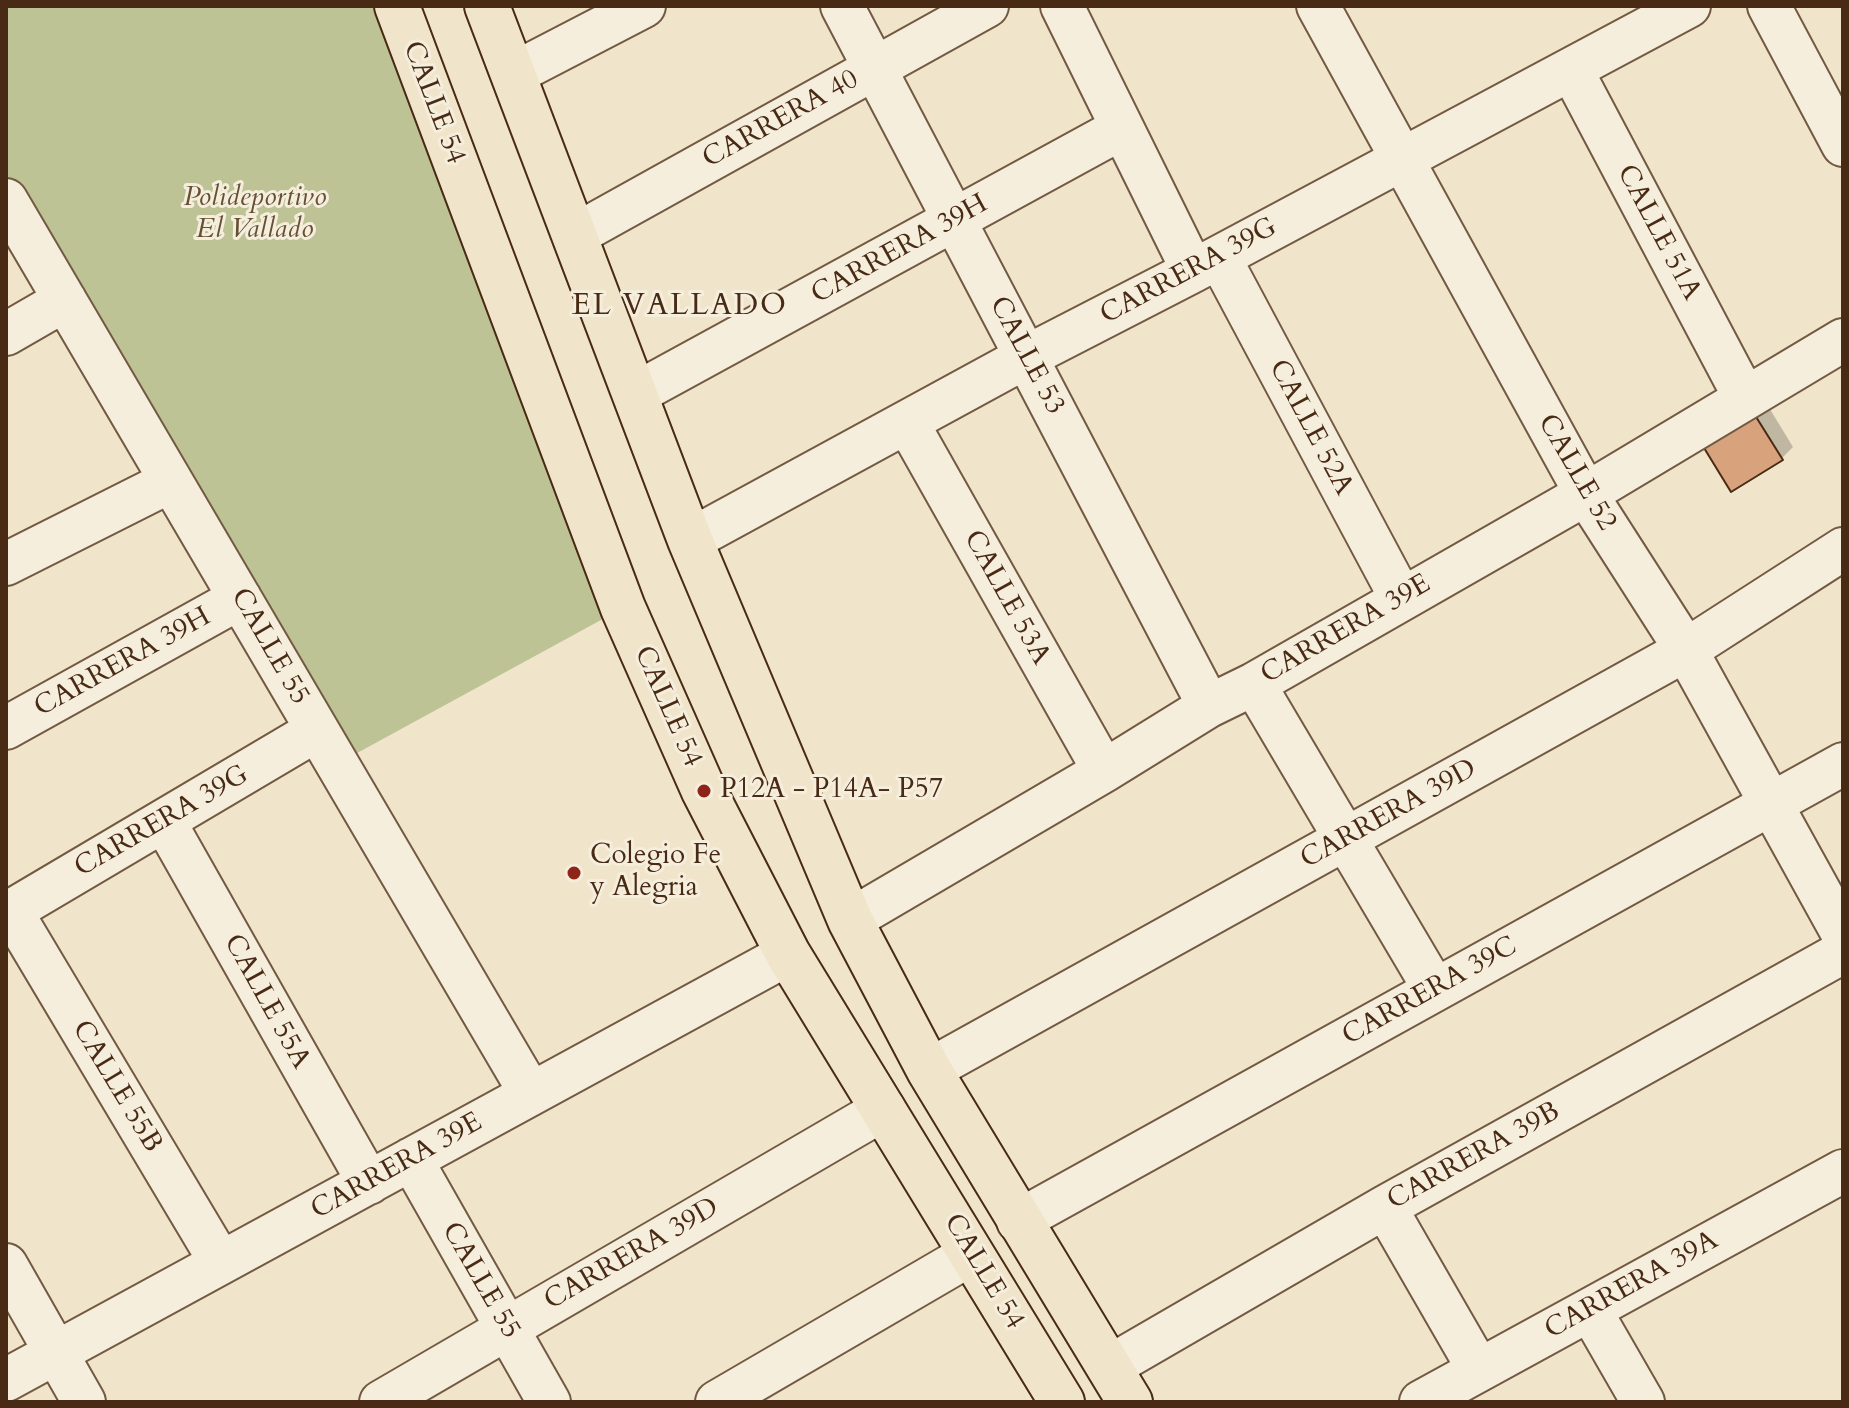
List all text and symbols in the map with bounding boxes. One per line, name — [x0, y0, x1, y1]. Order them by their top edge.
street label: CALLE 54 — [394, 37, 472, 169]
street label: CARRERA 40 — [697, 63, 865, 177]
street label: CALLE 51A — [1608, 160, 1708, 306]
park label: Polideportivo El Vallado — [183, 182, 327, 248]
street label: CARRERA 39H — [806, 188, 994, 312]
street label: CARRERA 39G — [1095, 211, 1283, 333]
district label: EL VALLADO — [572, 289, 788, 325]
street label: CALLE 53 — [981, 291, 1071, 421]
street label: CALLE 52A — [1260, 355, 1360, 501]
street label: CALLE 52 — [1529, 409, 1623, 537]
street label: CALLE 53A — [955, 525, 1057, 671]
street label: CARRERA 39E — [1255, 568, 1437, 692]
street label: CALLE 55 — [222, 583, 316, 711]
street label: CARRERA 39H — [29, 601, 217, 725]
street label: CALLE 54 — [625, 641, 709, 773]
street label: CARRERA 39D — [1295, 753, 1483, 877]
street label: CARRERA 39G — [69, 759, 255, 885]
place label: P12A - P14A- P57 — [720, 774, 943, 808]
marker: P12A - P14A- P57 — [695, 782, 713, 800]
place label: Colegio Fe y Alegria — [590, 840, 721, 906]
marker: Colegio Fe y Alegria — [565, 864, 583, 882]
street label: CALLE 55A — [215, 929, 317, 1075]
street label: CARRERA 39C — [1337, 930, 1523, 1054]
street label: CALLE 55B — [64, 1015, 168, 1159]
street label: CARRERA 39B — [1382, 1096, 1566, 1218]
street label: CARRERA 39E — [306, 1106, 488, 1228]
street label: CARRERA 39D — [539, 1192, 725, 1318]
street label: CALLE 54 — [935, 1208, 1031, 1336]
street label: CALLE 55 — [433, 1217, 527, 1345]
street label: CARRERA 39A — [1540, 1225, 1724, 1347]

